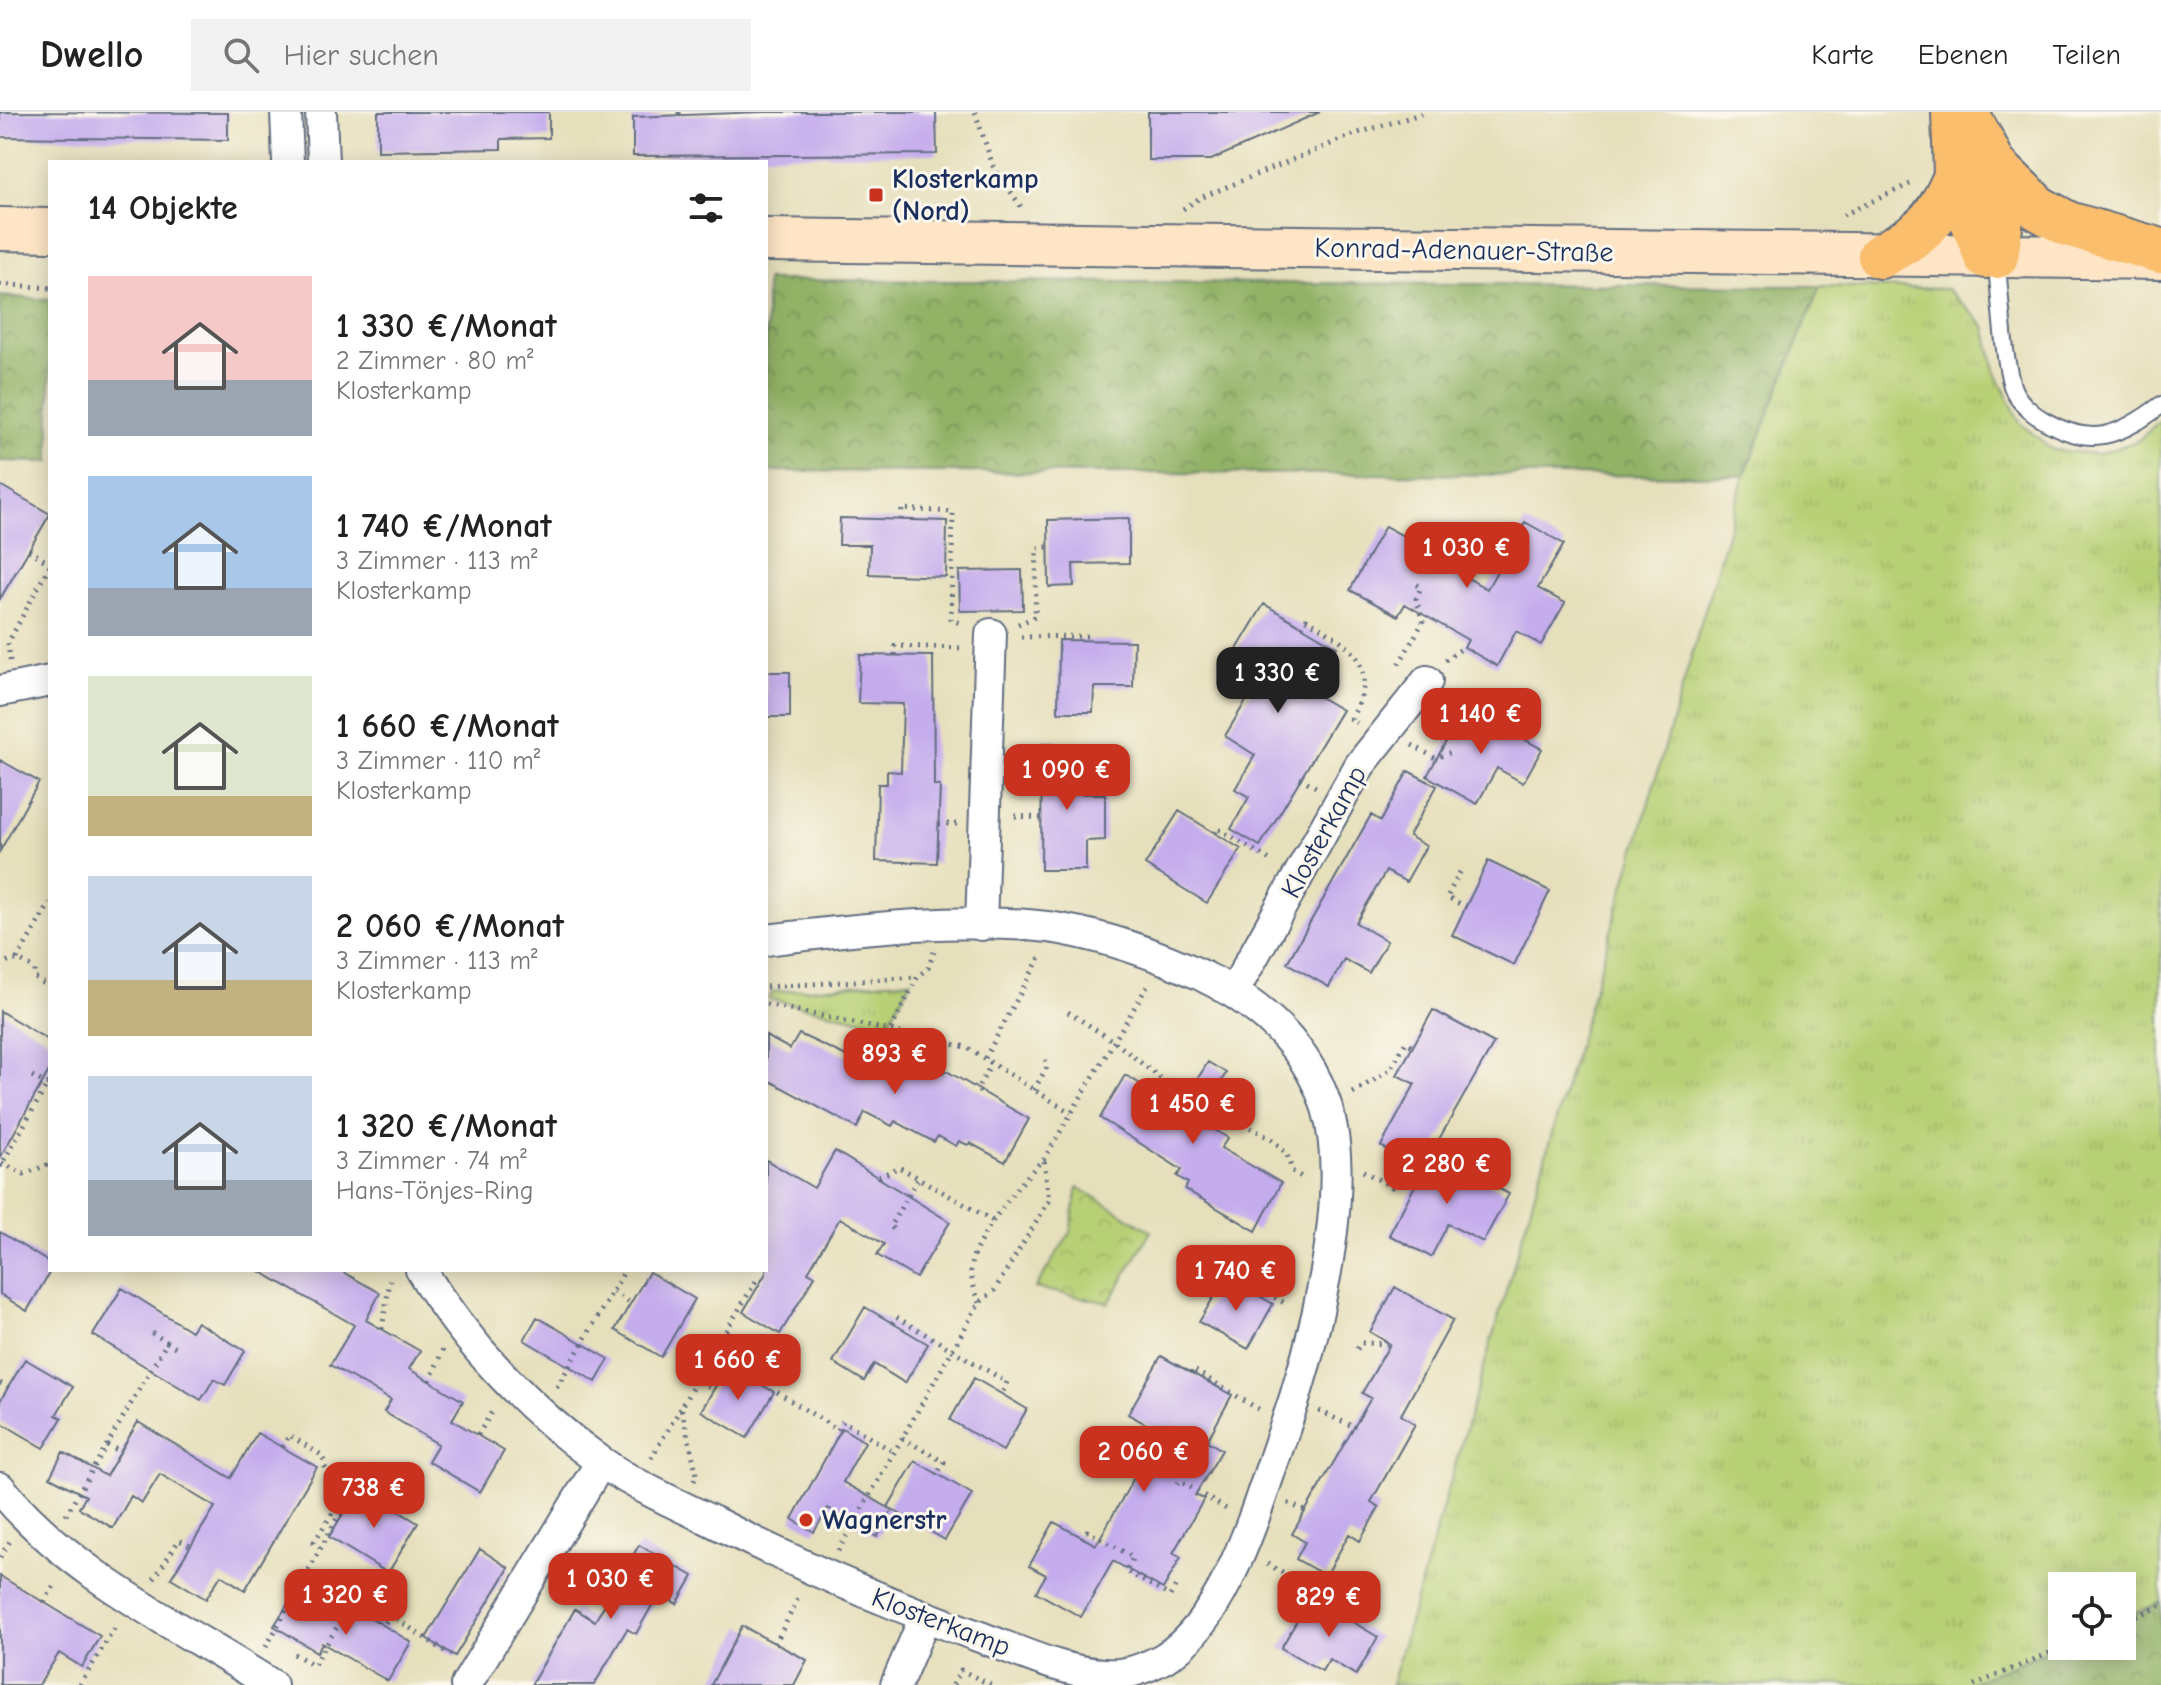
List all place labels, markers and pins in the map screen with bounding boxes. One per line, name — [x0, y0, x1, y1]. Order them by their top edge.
place label: Klosterkamp (Nord) — [892, 163, 1039, 227]
marker: Klosterkamp (Nord) — [867, 186, 885, 204]
pin: 1 030 € — [1393, 522, 1541, 590]
pin: 1 330 € — [1204, 647, 1352, 715]
pin: 1 140 € — [1407, 688, 1555, 756]
pin: 1 090 € — [993, 744, 1141, 812]
pin: 893 € — [839, 1028, 951, 1096]
pin: 1 450 € — [1119, 1078, 1267, 1146]
pin: 2 280 € — [1373, 1138, 1521, 1206]
pin: 1 740 € — [1162, 1245, 1310, 1313]
pin: 1 660 € — [664, 1334, 812, 1402]
pin: 2 060 € — [1070, 1426, 1218, 1494]
pin: 738 € — [318, 1462, 430, 1530]
place label: Wagnerstr — [822, 1504, 947, 1536]
marker: Wagnerstr — [797, 1511, 815, 1529]
pin: 1 030 € — [537, 1553, 685, 1621]
pin: 1 320 € — [272, 1569, 420, 1637]
pin: 829 € — [1273, 1571, 1385, 1639]

